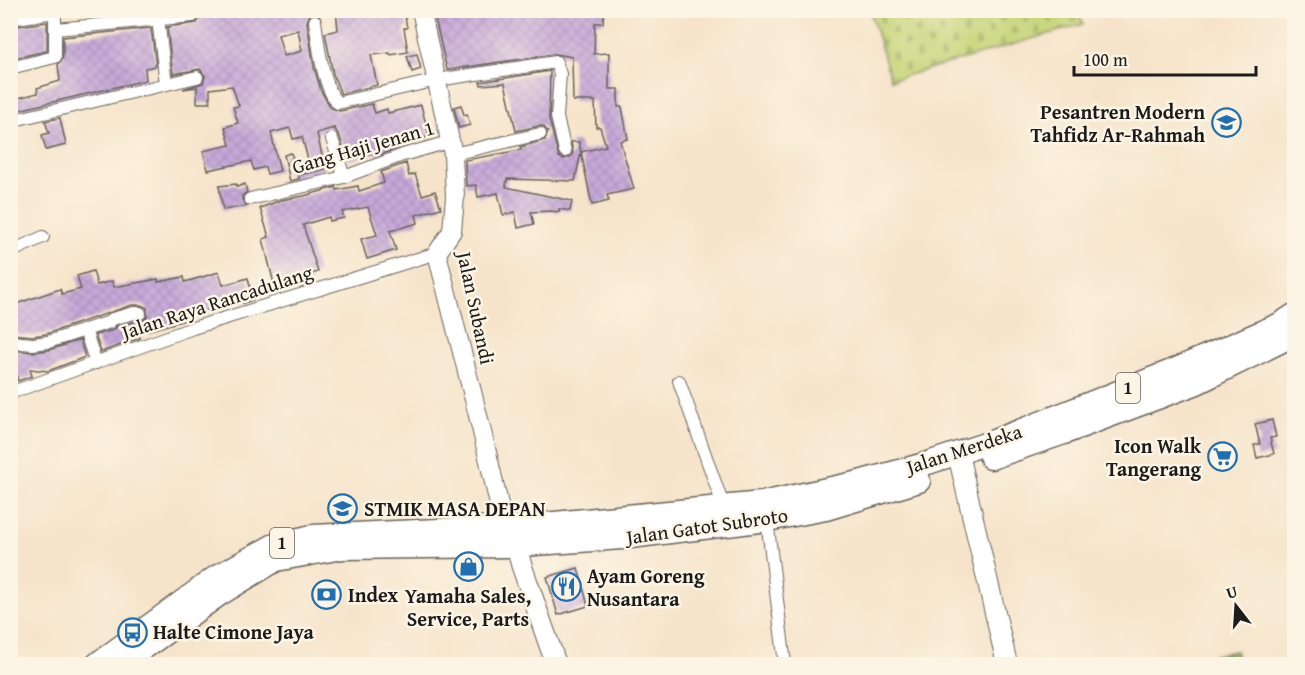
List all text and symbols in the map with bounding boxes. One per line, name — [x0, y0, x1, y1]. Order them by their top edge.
scale bar — [1074, 39, 1256, 77]
text: 100 m — [1083, 46, 1128, 73]
place label: Pesantren Modern Tahfidz Ar-Rahmah — [1030, 97, 1205, 149]
school or university icon: Pesantren Modern Tahfidz Ar-Rahmah — [1210, 107, 1242, 139]
street label: Gang Haji Jenan 1 — [288, 112, 437, 181]
street label: Jalan Subandi — [450, 246, 503, 367]
street label: Jalan Raya Rancadulang — [115, 257, 316, 347]
road number: 1 — [1116, 373, 1140, 403]
street label: Jalan Merdeka — [899, 416, 1026, 482]
place label: Icon Walk Tangerang — [1106, 431, 1202, 483]
supermarket icon: Icon Walk Tangerang — [1206, 441, 1238, 473]
school or university icon: STMIK MASA DEPAN — [327, 493, 359, 525]
place label: STMIK MASA DEPAN — [364, 494, 545, 523]
street label: Jalan Gatot Subroto — [621, 500, 790, 552]
road number: 1 — [270, 528, 294, 558]
shop icon: Yamaha Sales, Service, Parts — [452, 550, 484, 582]
place label: Ayam Goreng Nusantara — [587, 561, 705, 613]
restaurant icon: Ayam Goreng Nusantara — [550, 571, 582, 603]
north arrow — [1206, 576, 1266, 636]
bank icon: Index — [311, 579, 343, 611]
text: U — [1223, 579, 1240, 605]
place label: Index — [348, 580, 399, 609]
place label: Yamaha Sales, Service, Parts — [405, 581, 531, 633]
bus stop icon: Halte Cimone Jaya — [116, 616, 148, 648]
place label: Halte Cimone Jaya — [153, 617, 315, 646]

